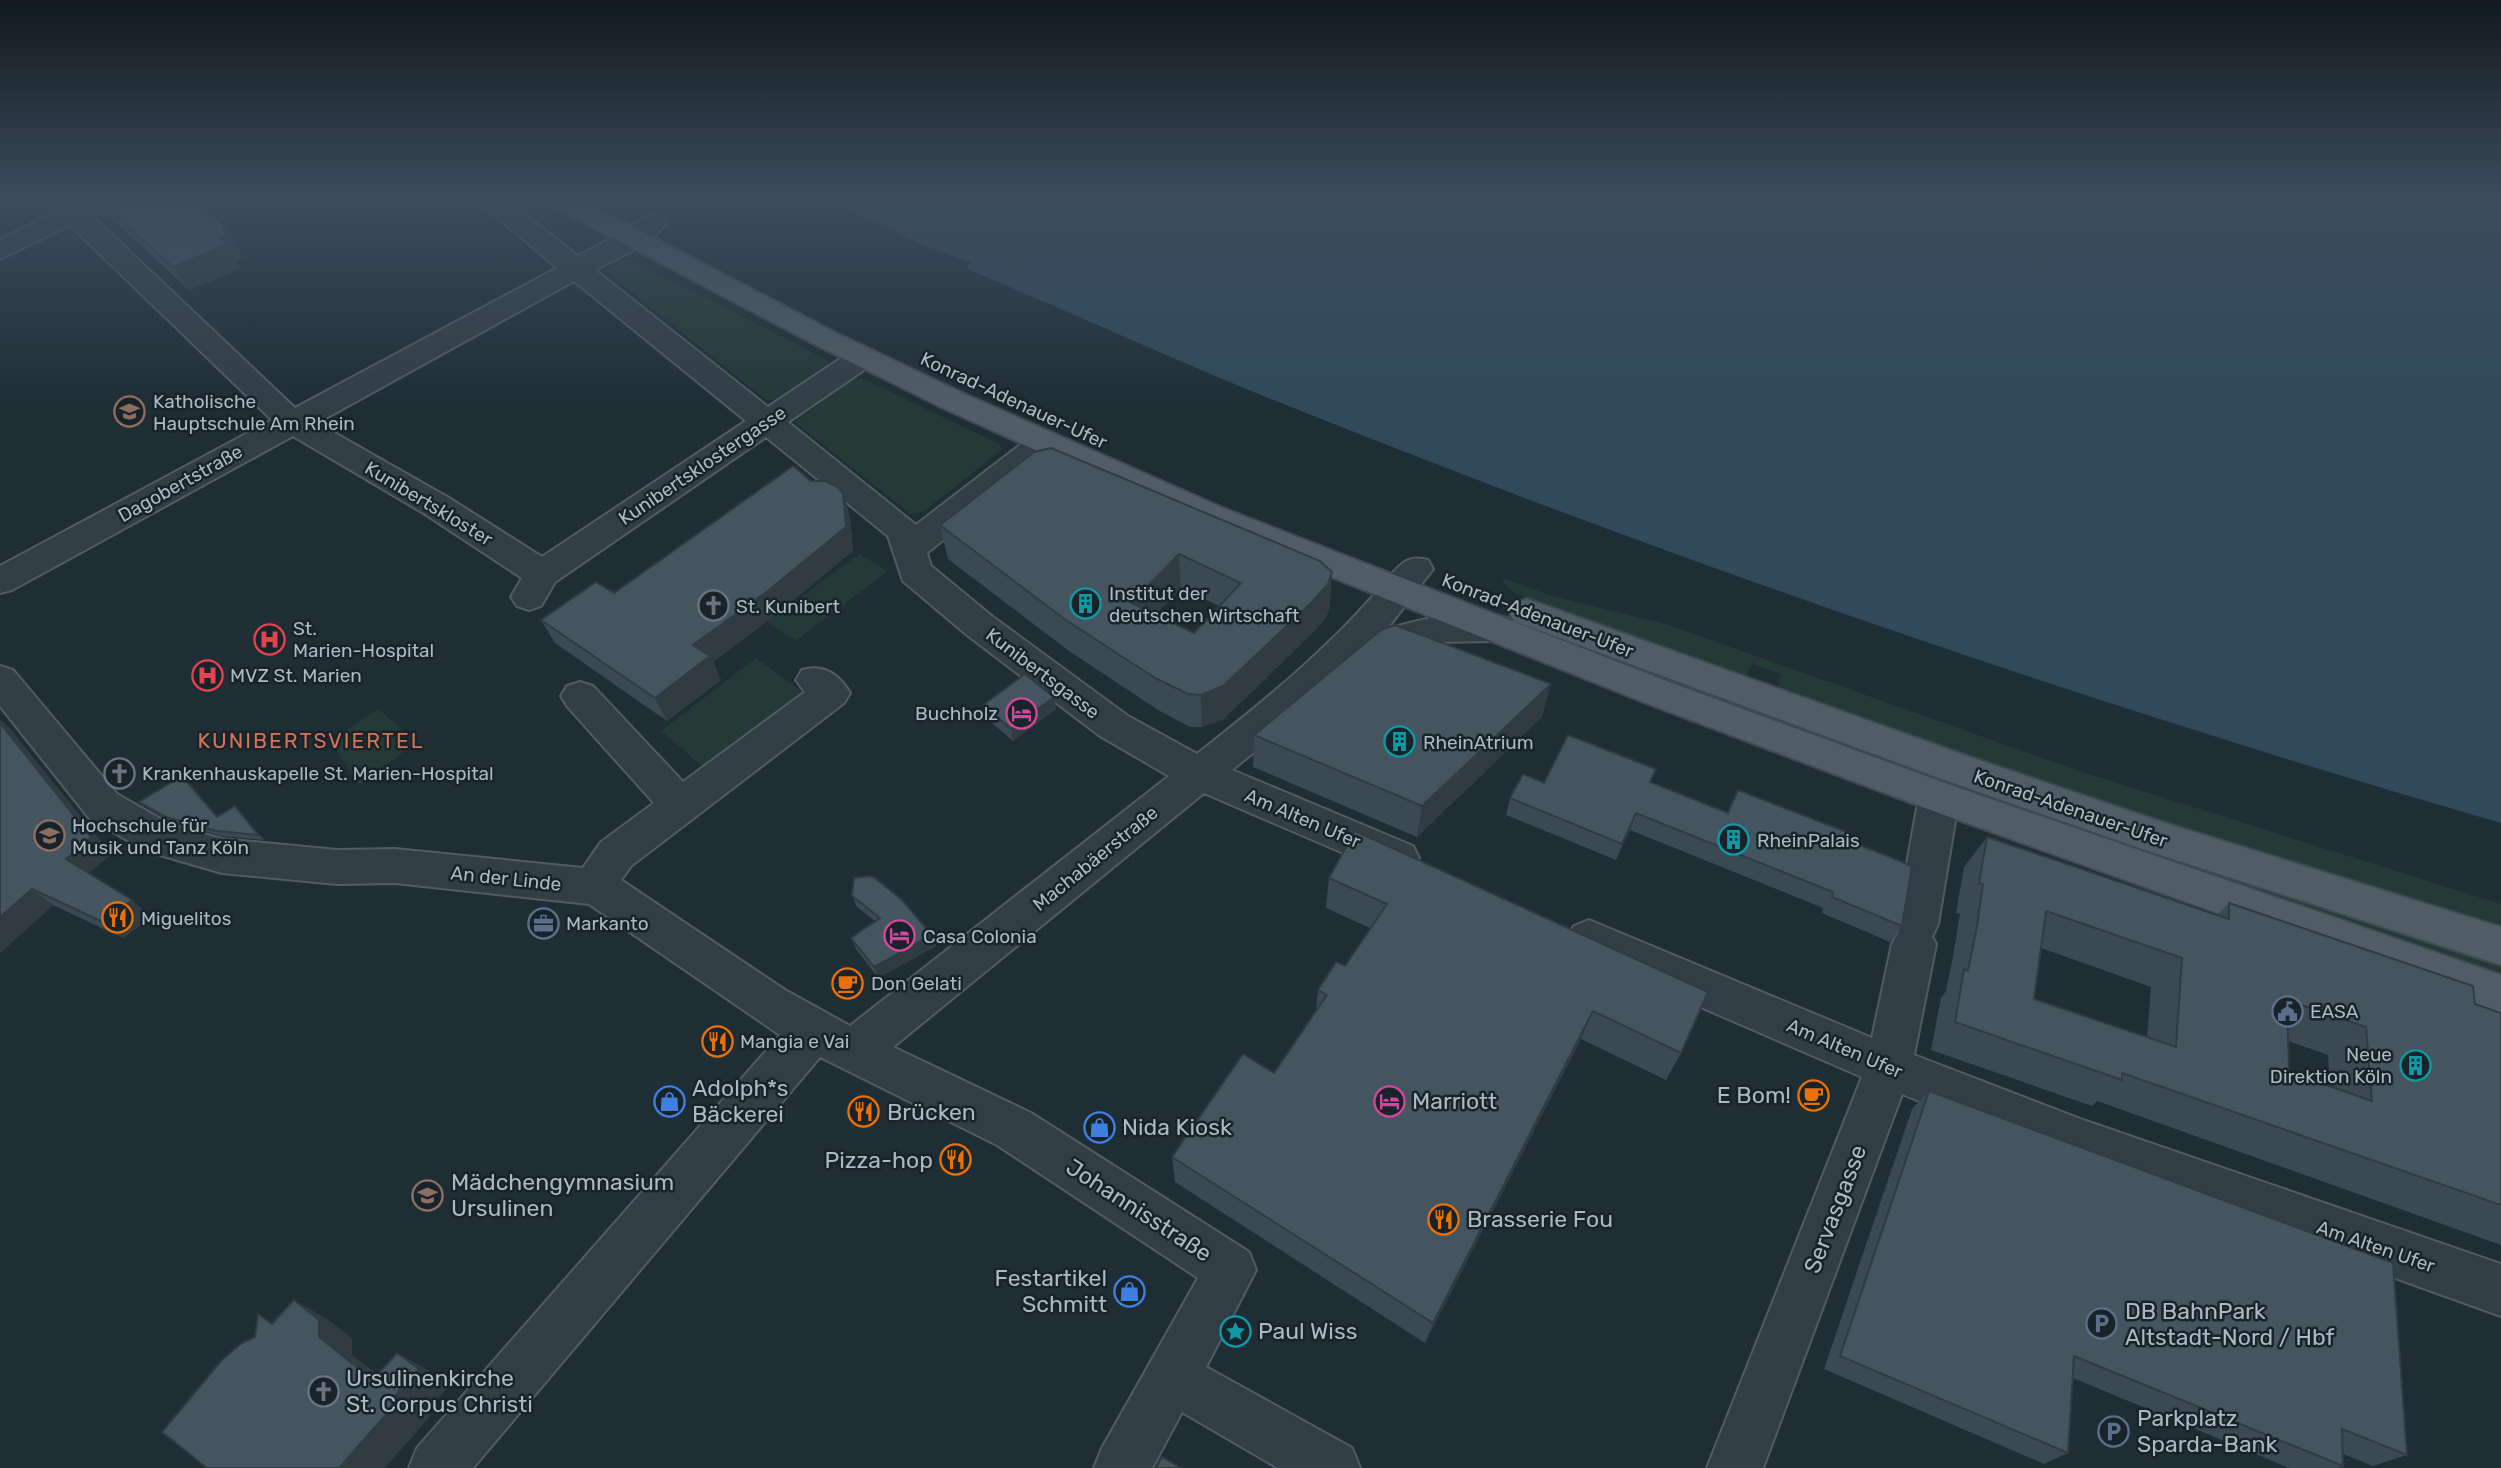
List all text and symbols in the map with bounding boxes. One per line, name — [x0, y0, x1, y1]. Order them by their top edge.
street label: Konrad-Adenauer-Ufer — [917, 347, 1112, 454]
place label: Katholische Hauptschule Am Rhein — [153, 390, 355, 435]
school or university icon: Katholische Hauptschule Am Rhein — [113, 395, 147, 429]
street label: Kunibertsklostergasse — [614, 401, 790, 530]
street label: Dagobertstraße — [114, 440, 247, 527]
street label: Kunibertskloster — [361, 456, 498, 551]
street label: Konrad-Adenauer-Ufer — [1439, 568, 1638, 663]
place label: Institut der deutschen Wirtschaft — [1109, 582, 1300, 627]
building icon: Institut der deutschen Wirtschaft — [1069, 587, 1103, 621]
church icon: St. Kunibert — [696, 589, 730, 623]
place label: St. Kunibert — [736, 595, 840, 618]
place label: St. Marien-Hospital — [293, 617, 434, 662]
hospital icon: St. Marien-Hospital — [253, 622, 287, 656]
street label: Kunibertsgasse — [981, 623, 1104, 724]
hospital icon: MVZ St. Marien — [190, 658, 224, 692]
place label: MVZ St. Marien — [230, 664, 362, 687]
hotel icon: Buchholz — [1004, 696, 1038, 730]
place label: Buchholz — [915, 702, 998, 725]
building icon: RheinAtrium — [1383, 725, 1417, 759]
district label: KUNIBERTSVIERTEL — [197, 728, 425, 753]
place label: RheinAtrium — [1423, 731, 1534, 754]
church icon: Krankenhauskapelle St. Marien-Hospital — [102, 756, 136, 790]
place label: Krankenhauskapelle St. Marien-Hospital — [142, 762, 494, 785]
street label: Konrad-Adenauer-Ufer — [1971, 764, 2171, 853]
street label: Am Alten Ufer — [1241, 784, 1365, 854]
street label: Machabäerstraße — [1028, 801, 1162, 916]
place label: Hochschule für Musik und Tanz Köln — [72, 814, 249, 859]
school or university icon: Hochschule für Musik und Tanz Köln — [32, 819, 66, 853]
building icon: RheinPalais — [1717, 823, 1751, 857]
place label: RheinPalais — [1757, 829, 1860, 852]
street label: An der Linde — [450, 861, 562, 896]
restaurant icon: Miguelitos — [101, 901, 135, 935]
office icon: Markanto — [526, 906, 560, 940]
place label: Miguelitos — [141, 907, 231, 930]
place label: Markanto — [566, 912, 649, 935]
hotel icon: Casa Colonia — [883, 919, 917, 953]
place label: Casa Colonia — [923, 925, 1037, 948]
cafe icon: Don Gelati — [831, 966, 865, 1000]
place label: Don Gelati — [871, 972, 962, 995]
public building icon: EASA — [2270, 994, 2304, 1028]
place label: EASA — [2310, 1000, 2359, 1023]
street label: Am Alten Ufer — [1783, 1014, 1907, 1084]
restaurant icon: Mangia e Vai — [700, 1024, 734, 1058]
place label: Mangia e Vai — [740, 1030, 849, 1053]
place label: Neue Direktion Köln — [2270, 1043, 2392, 1088]
building icon: Neue Direktion Köln — [2398, 1048, 2432, 1082]
place label: Adolph*s Bäckerei — [692, 1074, 789, 1128]
cafe icon: E Bom! — [1797, 1078, 1831, 1112]
place label: E Bom! — [1717, 1081, 1791, 1109]
shop icon: Adolph*s Bäckerei — [652, 1084, 686, 1118]
hotel icon: Marriott — [1372, 1084, 1406, 1118]
place label: Marriott — [1412, 1087, 1497, 1115]
restaurant icon: Brücken — [847, 1095, 881, 1129]
place label: Brücken — [887, 1098, 976, 1126]
shop icon: Nida Kiosk — [1082, 1110, 1116, 1144]
place label: Nida Kiosk — [1122, 1113, 1232, 1141]
street label: Servasgasse — [1798, 1141, 1872, 1277]
restaurant icon: Pizza-hop — [939, 1143, 973, 1177]
place label: Pizza-hop — [825, 1146, 933, 1174]
street label: Johannisstraße — [1061, 1152, 1217, 1268]
place label: Mädchengymnasium Ursulinen — [451, 1168, 674, 1222]
school or university icon: Mädchengymnasium Ursulinen — [411, 1178, 445, 1212]
restaurant icon: Brasserie Fou — [1427, 1202, 1461, 1236]
place label: Brasserie Fou — [1467, 1205, 1613, 1233]
street label: Am Alten Ufer — [2314, 1215, 2439, 1278]
place label: Festartikel Schmitt — [994, 1264, 1107, 1318]
shop icon: Festartikel Schmitt — [1113, 1274, 1147, 1308]
place label: DB BahnPark Altstadt-Nord / Hbf — [2125, 1297, 2334, 1351]
parking icon: DB BahnPark Altstadt-Nord / Hbf — [2085, 1307, 2119, 1341]
place icon: Paul Wiss — [1218, 1314, 1252, 1348]
place label: Paul Wiss — [1258, 1317, 1357, 1345]
place label: Ursulinenkirche St. Corpus Christi — [346, 1364, 533, 1418]
church icon: Ursulinenkirche St. Corpus Christi — [306, 1374, 340, 1408]
place label: Parkplatz Sparda-Bank — [2137, 1404, 2278, 1458]
parking icon: Parkplatz Sparda-Bank — [2097, 1414, 2131, 1448]

